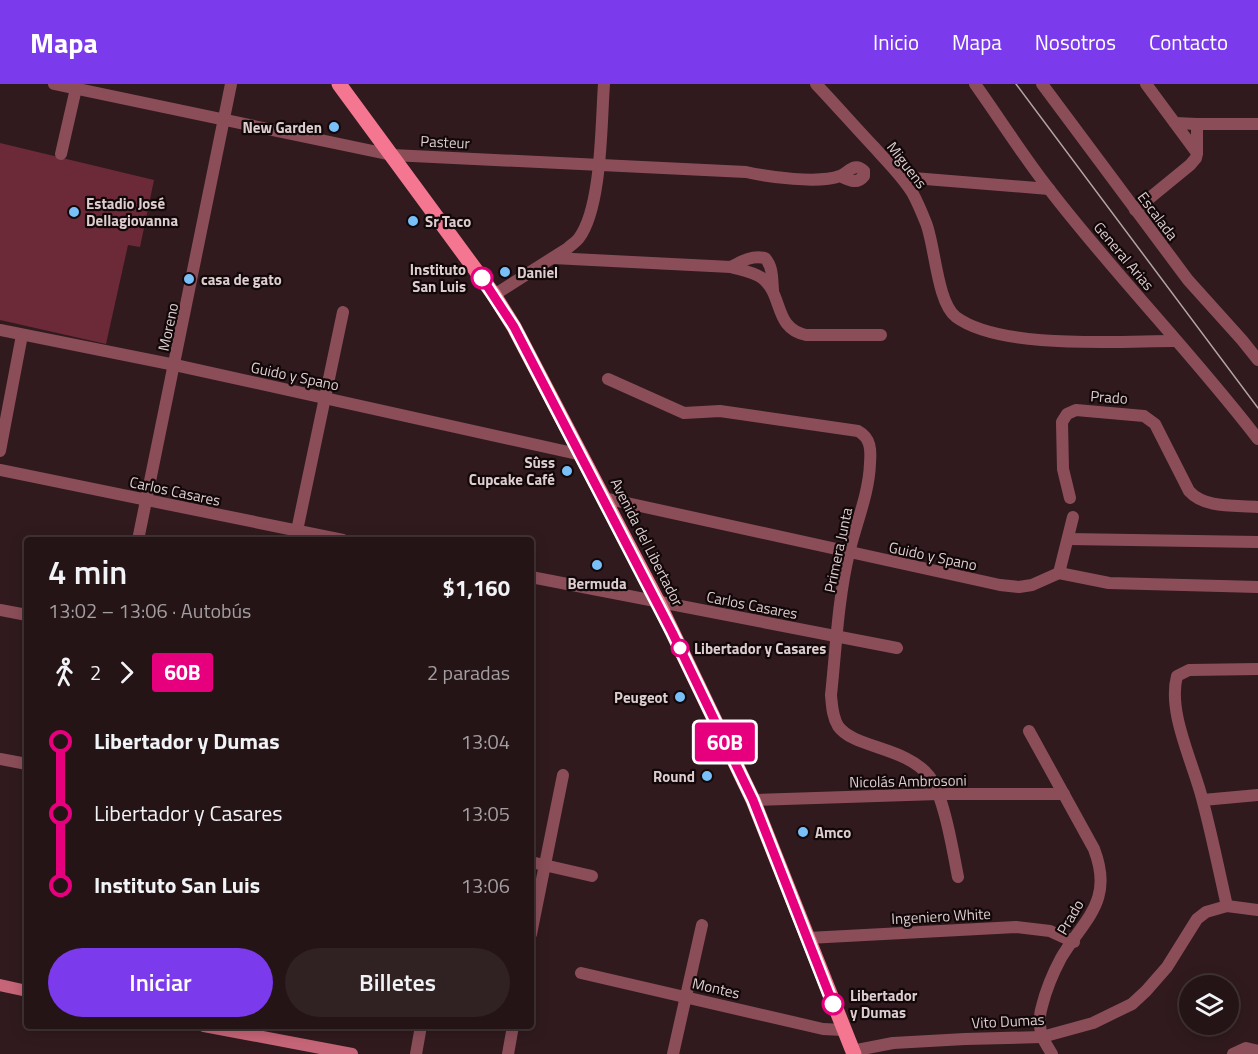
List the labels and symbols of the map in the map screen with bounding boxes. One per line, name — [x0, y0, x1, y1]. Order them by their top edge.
place label: New Garden — [243, 116, 322, 139]
marker: New Garden — [327, 120, 341, 134]
street label: Pasteur — [420, 129, 470, 155]
street label: Miguens — [881, 137, 933, 193]
street label: Escalada — [1132, 187, 1184, 246]
place label: Estadio José Dellagiovanna — [86, 192, 178, 232]
marker: Estadio José Dellagiovanna — [67, 205, 81, 219]
place label: Sr Taco — [425, 210, 471, 233]
marker: Sr Taco — [406, 214, 420, 228]
street label: General Arias — [1088, 216, 1160, 296]
place label: Instituto San Luis — [410, 258, 466, 298]
place label: Daniel — [517, 261, 558, 284]
marker: Daniel — [498, 265, 512, 279]
marker: Instituto San Luis — [471, 267, 493, 289]
place label: casa de gato — [201, 268, 282, 291]
marker: casa de gato — [182, 272, 196, 286]
street label: Moreno — [152, 301, 184, 353]
street label: Guido y Spano — [249, 355, 341, 397]
street label: Prado — [1090, 384, 1129, 410]
place label: Sûss Cupcake Café — [469, 451, 555, 491]
marker: Sûss Cupcake Café — [560, 464, 574, 478]
street label: Carlos Casares — [127, 470, 223, 512]
street label: Avenida del Libertador — [605, 474, 689, 610]
street label: Primera Junta — [818, 505, 858, 595]
street label: Guido y Spano — [887, 535, 979, 577]
marker: Bermuda — [590, 558, 604, 572]
place label: Bermuda — [567, 572, 627, 595]
street label: Carlos Casares — [705, 585, 800, 625]
place label: Libertador y Casares — [694, 637, 826, 660]
marker: Libertador y Casares — [671, 639, 689, 657]
place label: Peugeot — [614, 686, 669, 709]
marker: Peugeot — [673, 690, 687, 704]
line badge: 60B — [690, 722, 760, 762]
place label: Round — [653, 765, 695, 788]
street label: Nicolás Ambrosoni — [849, 768, 967, 794]
marker: Round — [700, 769, 714, 783]
place label: Amco — [815, 821, 851, 844]
marker: Amco — [796, 825, 810, 839]
street label: Prado — [1051, 895, 1089, 939]
street label: Ingeniero White — [891, 902, 991, 930]
street label: Montes — [690, 971, 742, 1005]
place label: Libertador y Dumas — [850, 984, 918, 1024]
marker: Libertador y Dumas — [822, 993, 844, 1015]
street label: Vito Dumas — [971, 1008, 1045, 1034]

